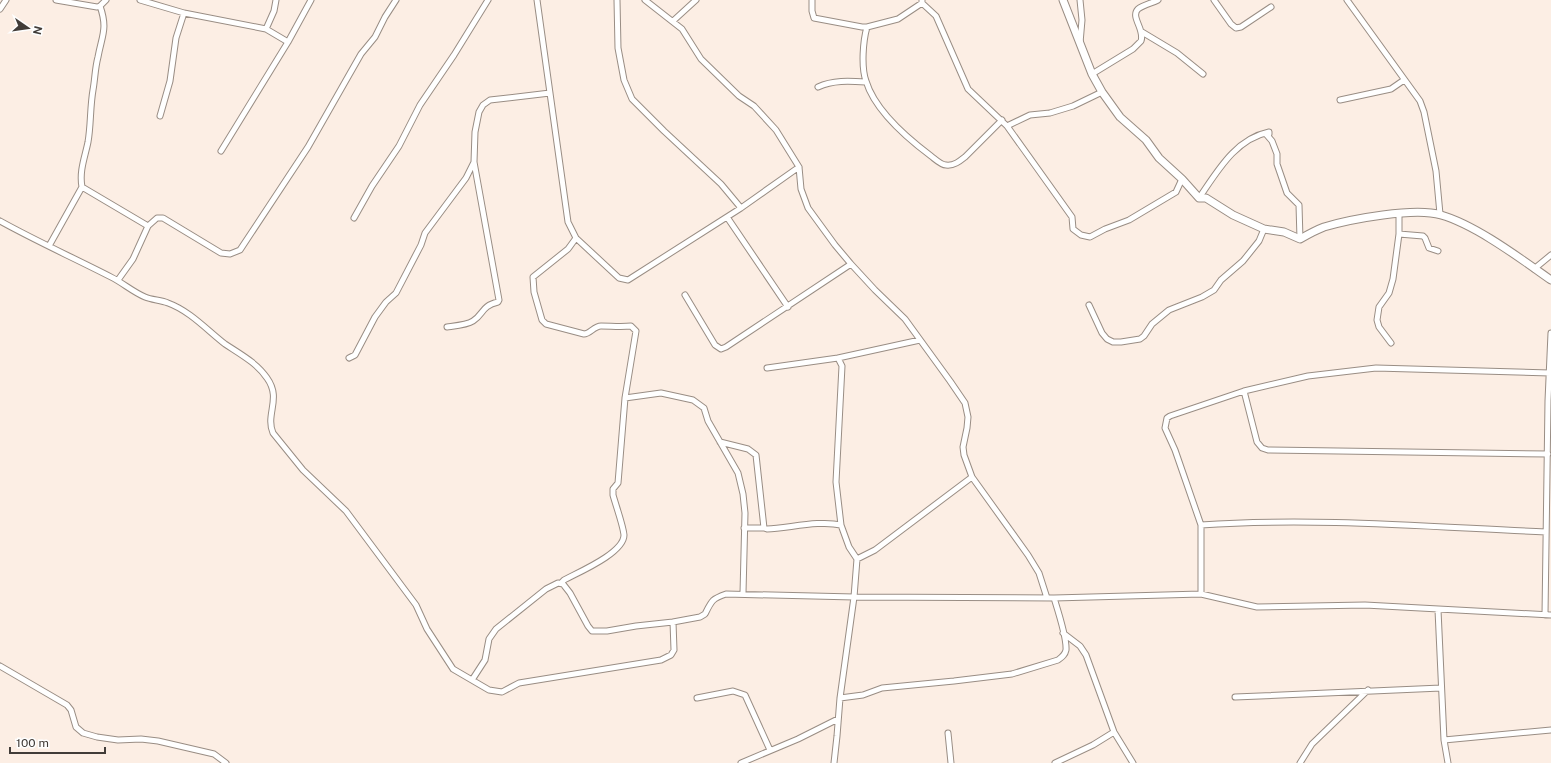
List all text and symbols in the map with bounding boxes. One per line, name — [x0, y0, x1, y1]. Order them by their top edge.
north arrow — [8, 8, 48, 48]
text: N — [31, 25, 45, 36]
scale bar — [10, 729, 105, 755]
text: 100 m — [16, 736, 49, 750]

